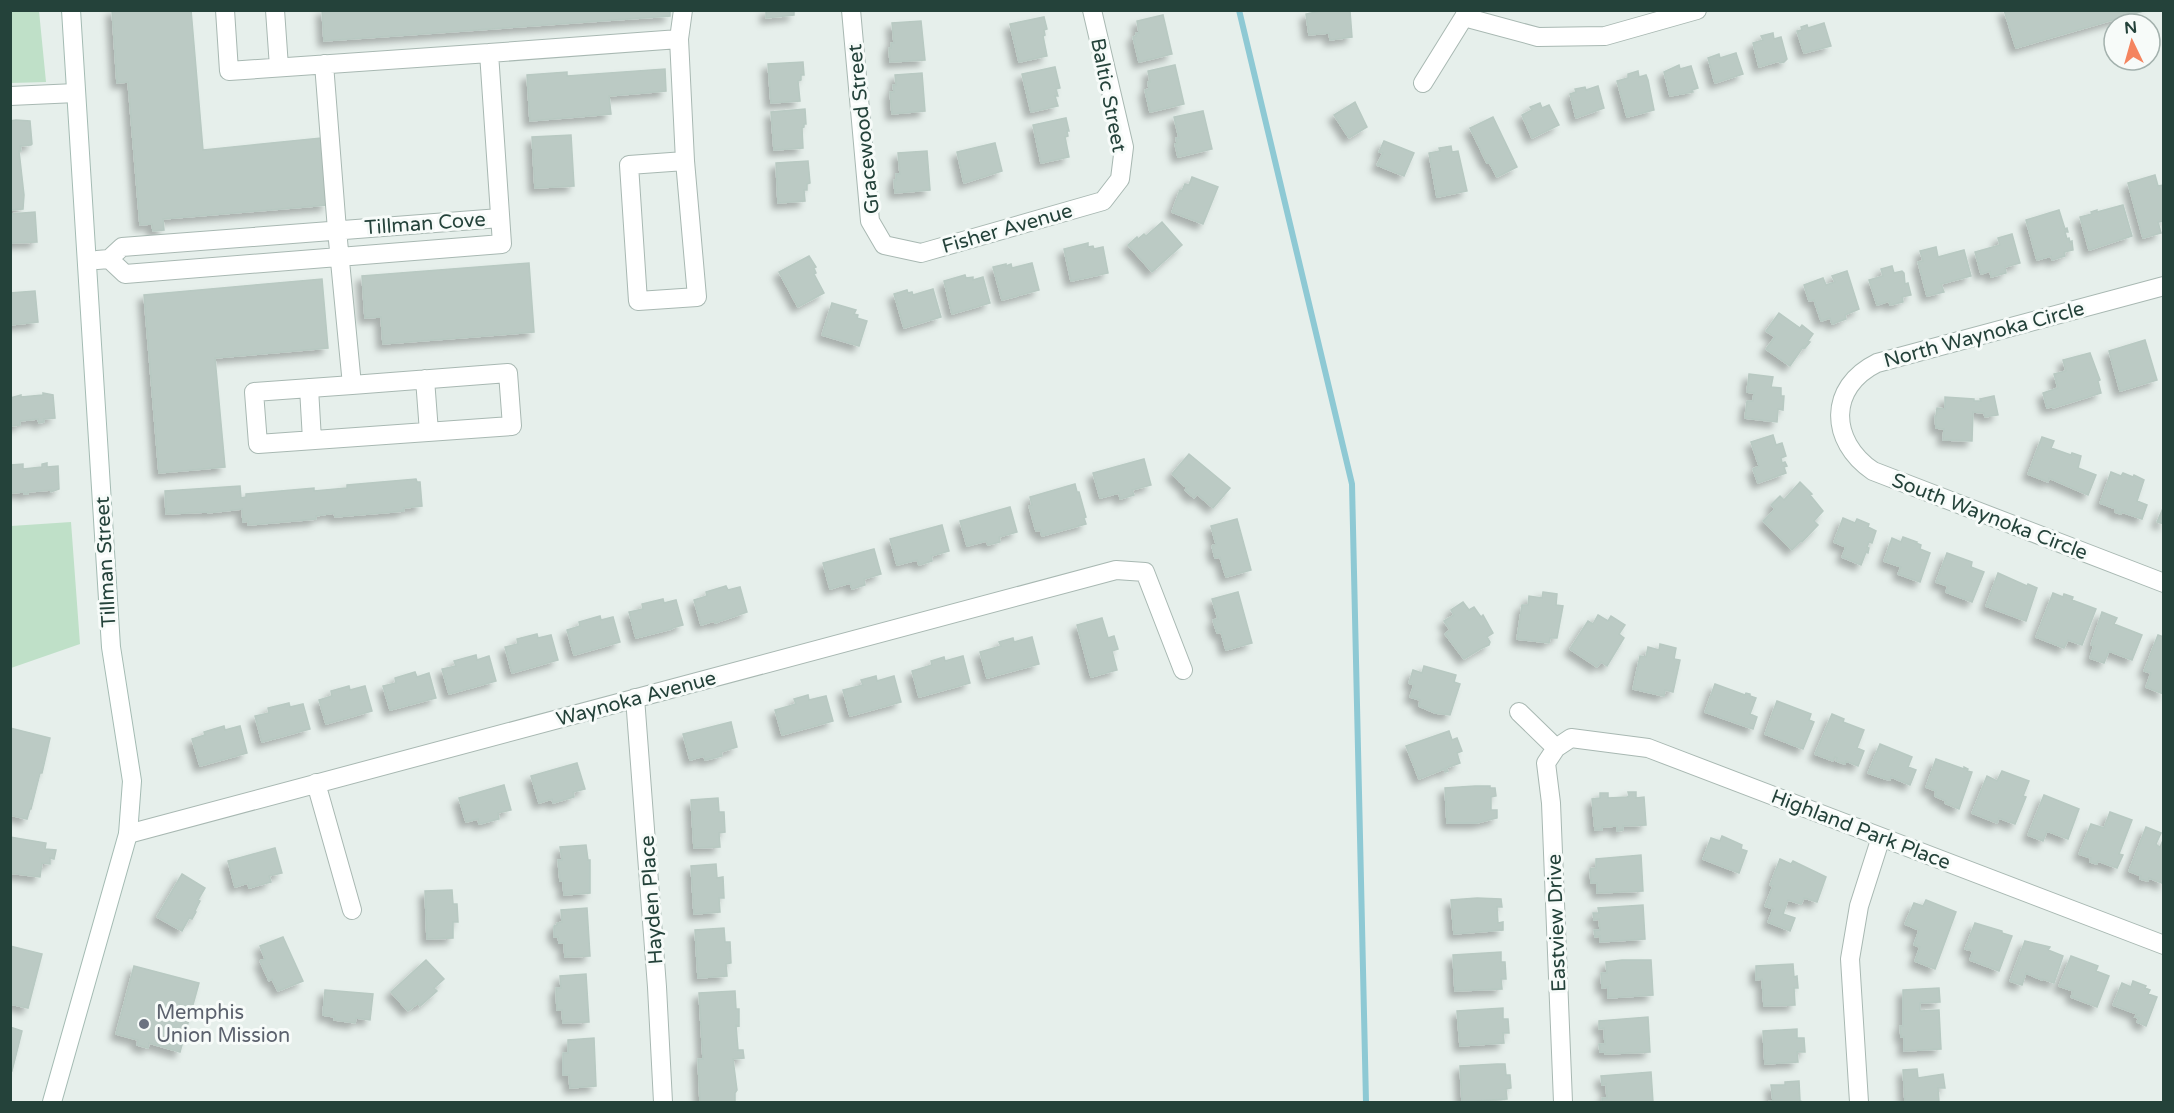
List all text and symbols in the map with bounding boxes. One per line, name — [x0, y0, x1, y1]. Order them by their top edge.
north arrow — [2102, 12, 2162, 72]
text: N — [2124, 18, 2138, 39]
street label: Baltic Street — [1085, 36, 1131, 155]
street label: Gracewood Street — [843, 42, 885, 215]
street label: Fisher Avenue — [939, 199, 1075, 259]
street label: Tillman Cove — [364, 208, 486, 240]
street label: North Waynoka Circle — [1881, 297, 2087, 373]
street label: South Waynoka Circle — [1888, 469, 2091, 565]
street label: Tillman Street — [91, 496, 121, 628]
street label: Waynoka Avenue — [554, 666, 719, 732]
street label: Highland Park Place — [1768, 785, 1954, 875]
street label: Hayden Place — [636, 834, 668, 965]
street label: Eastview Drive — [1543, 854, 1571, 992]
place label: Memphis Union Mission — [156, 1001, 290, 1048]
marker: Memphis Union Mission — [137, 1017, 151, 1031]

